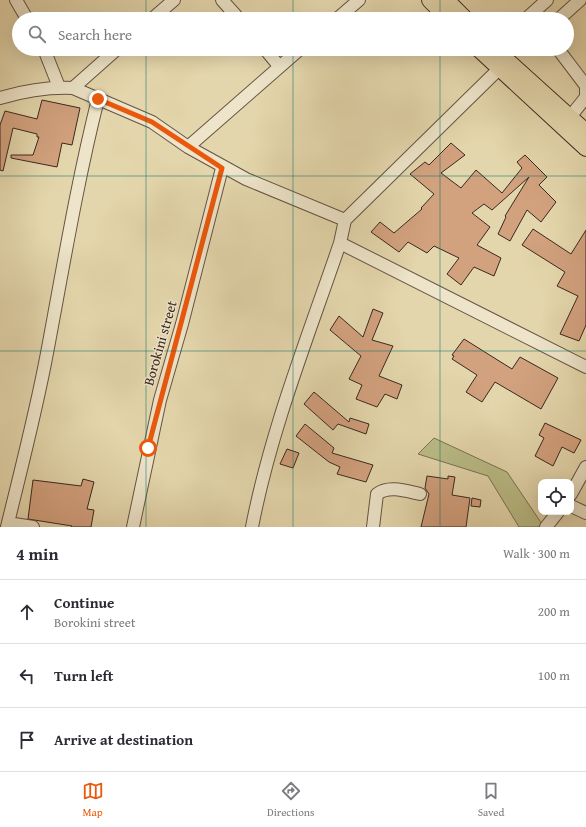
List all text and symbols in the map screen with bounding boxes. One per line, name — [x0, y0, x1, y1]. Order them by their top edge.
search box — [12, 12, 574, 56]
icon: search — [26, 23, 48, 45]
text: Search here — [58, 24, 132, 45]
route end — [89, 90, 107, 108]
street label: Borokini street — [138, 298, 182, 388]
route start — [139, 439, 157, 457]
map controls — [538, 479, 574, 515]
button: locate — [538, 479, 574, 515]
text: 4 min — [16, 541, 58, 566]
text: Walk · 300 m — [503, 544, 570, 563]
text: Continue — [54, 592, 115, 613]
icon: ahead — [16, 601, 38, 623]
text: 200 m — [538, 602, 570, 621]
text: Borokini street — [54, 613, 136, 632]
icon: left — [16, 665, 38, 687]
text: Turn left — [54, 665, 113, 686]
text: 100 m — [538, 666, 570, 685]
icon: arrive — [16, 729, 38, 751]
text: Arrive at destination — [54, 729, 193, 750]
tab: Map — [82, 780, 104, 820]
tab: Directions — [267, 780, 314, 820]
tab: Saved — [478, 780, 504, 820]

